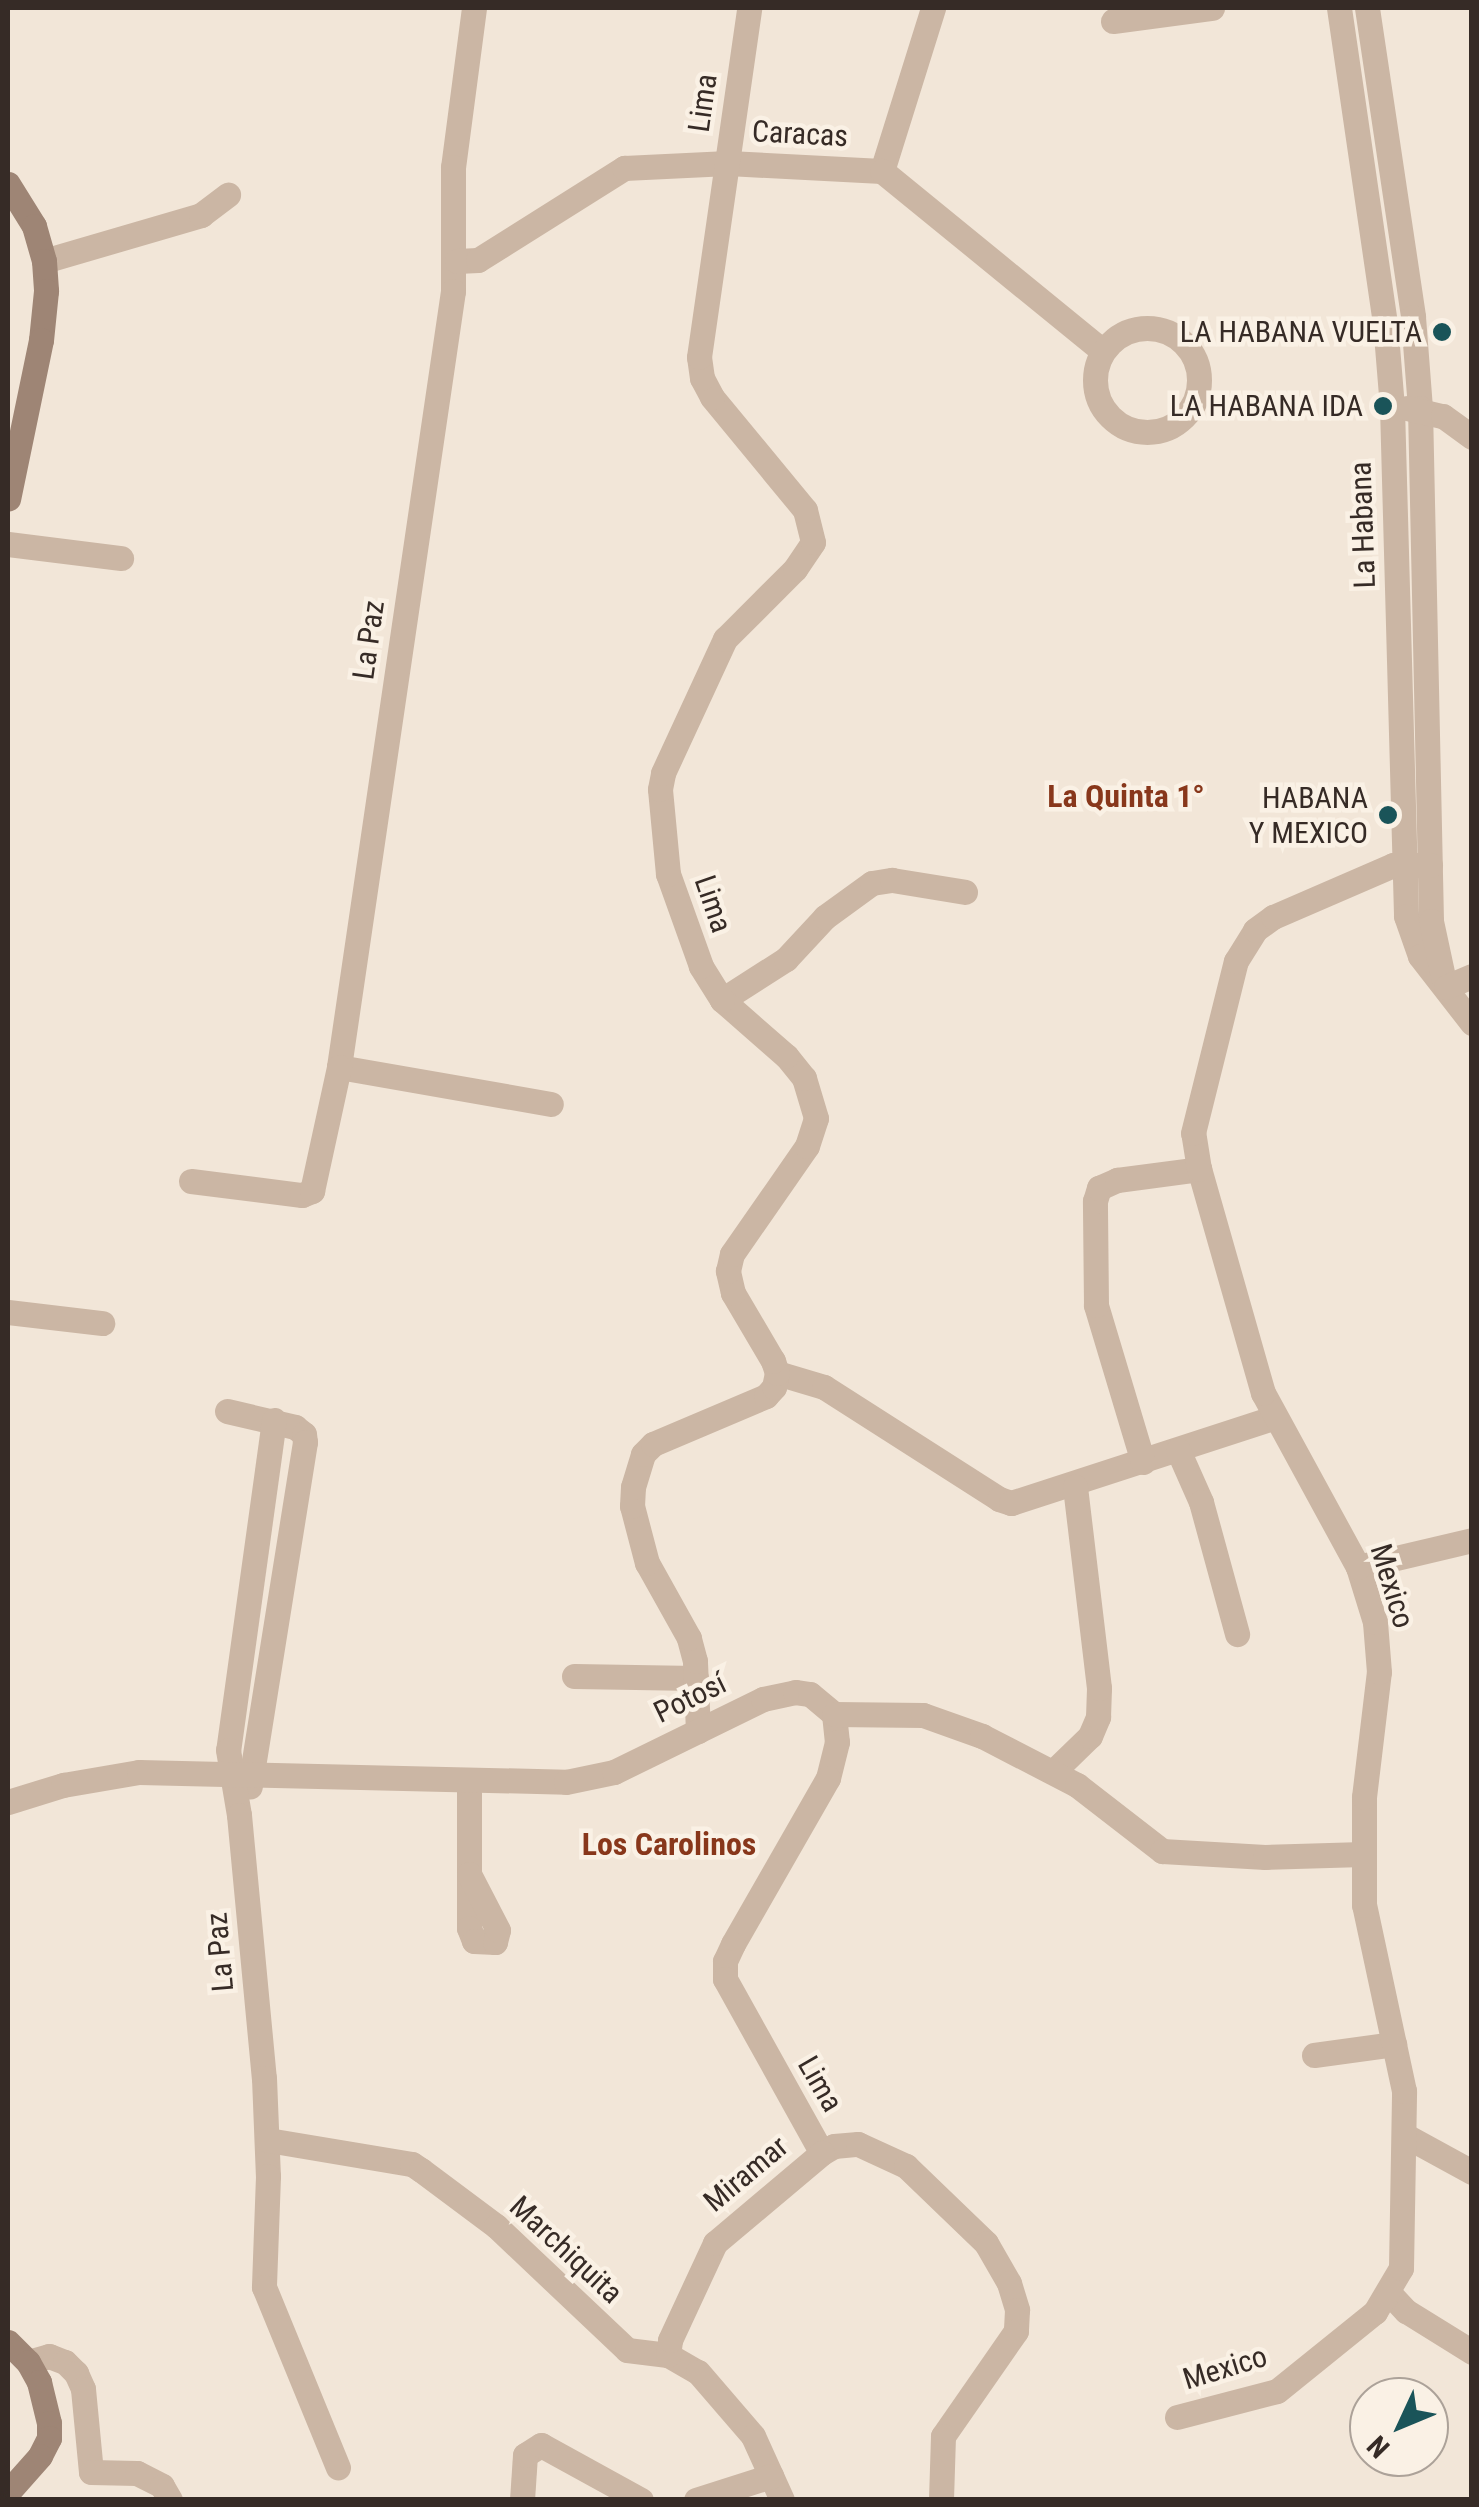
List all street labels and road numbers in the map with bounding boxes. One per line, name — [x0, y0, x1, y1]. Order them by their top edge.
street label: Lima — [681, 72, 725, 134]
street label: Caracas — [751, 114, 849, 154]
street label: La Habana — [1343, 461, 1383, 589]
street label: La Paz — [346, 598, 392, 682]
street label: Lima — [687, 871, 739, 937]
street label: Mexico — [1362, 1540, 1422, 1632]
street label: Potosí — [648, 1665, 732, 1731]
street label: La Paz — [199, 1911, 241, 1993]
street label: Lima — [790, 2050, 850, 2118]
street label: Miramar — [697, 2129, 795, 2219]
street label: Marchiquita — [502, 2189, 630, 2311]
street label: Mexico — [1179, 2338, 1271, 2398]

